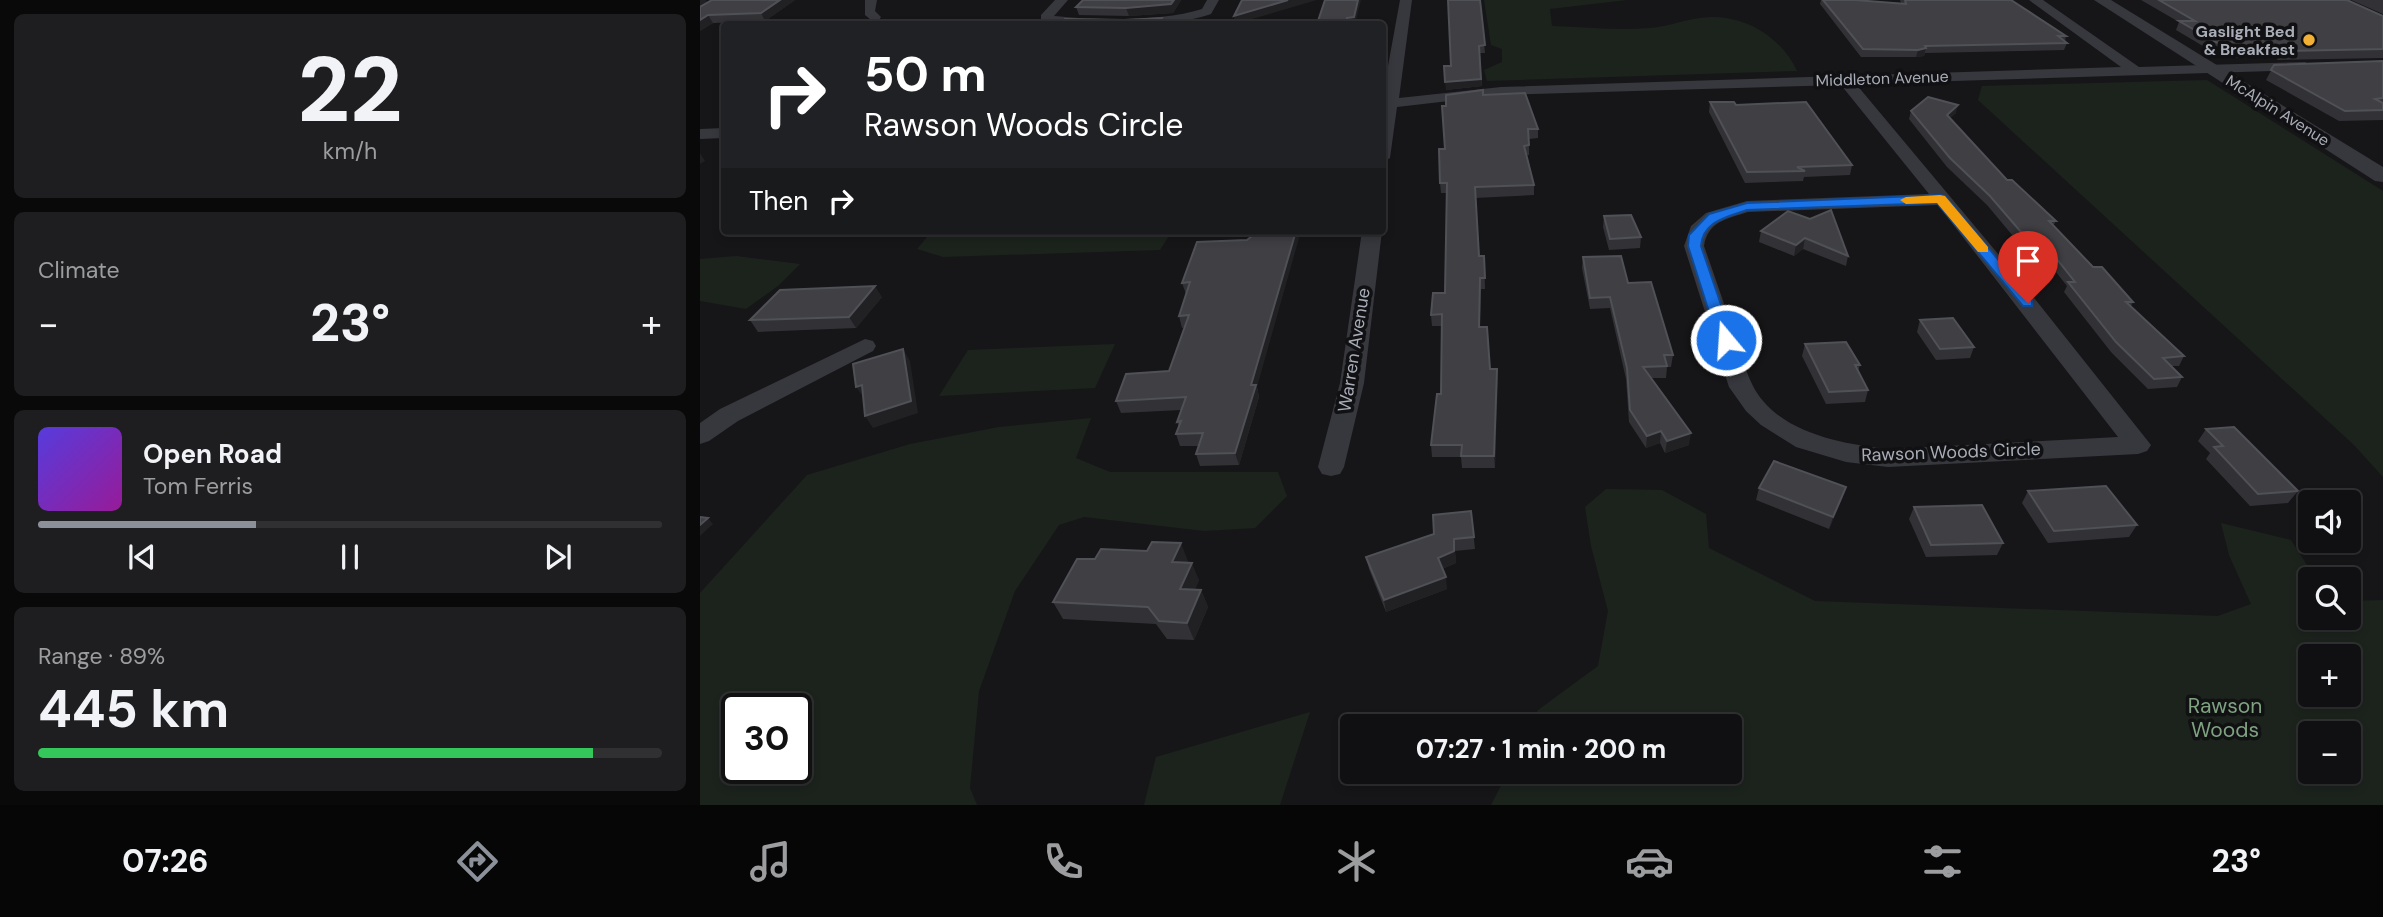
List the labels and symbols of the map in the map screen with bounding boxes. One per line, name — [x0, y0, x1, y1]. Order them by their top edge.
place label: Gaslight Bed & Breakfast — [2196, 21, 2295, 60]
marker: Gaslight Bed & Breakfast — [2301, 32, 2317, 48]
street label: Middleton Avenue — [1815, 66, 1949, 91]
street label: McAlpin Avenue — [2222, 70, 2334, 151]
pin — [1998, 231, 2058, 303]
street label: Warren Avenue — [1332, 286, 1376, 414]
position arrow — [1689, 303, 1763, 377]
street label: Rawson Woods Circle — [1861, 437, 2041, 467]
park label: Rawson Woods — [2188, 692, 2262, 744]
speed limit sign: 30 — [721, 693, 812, 784]

